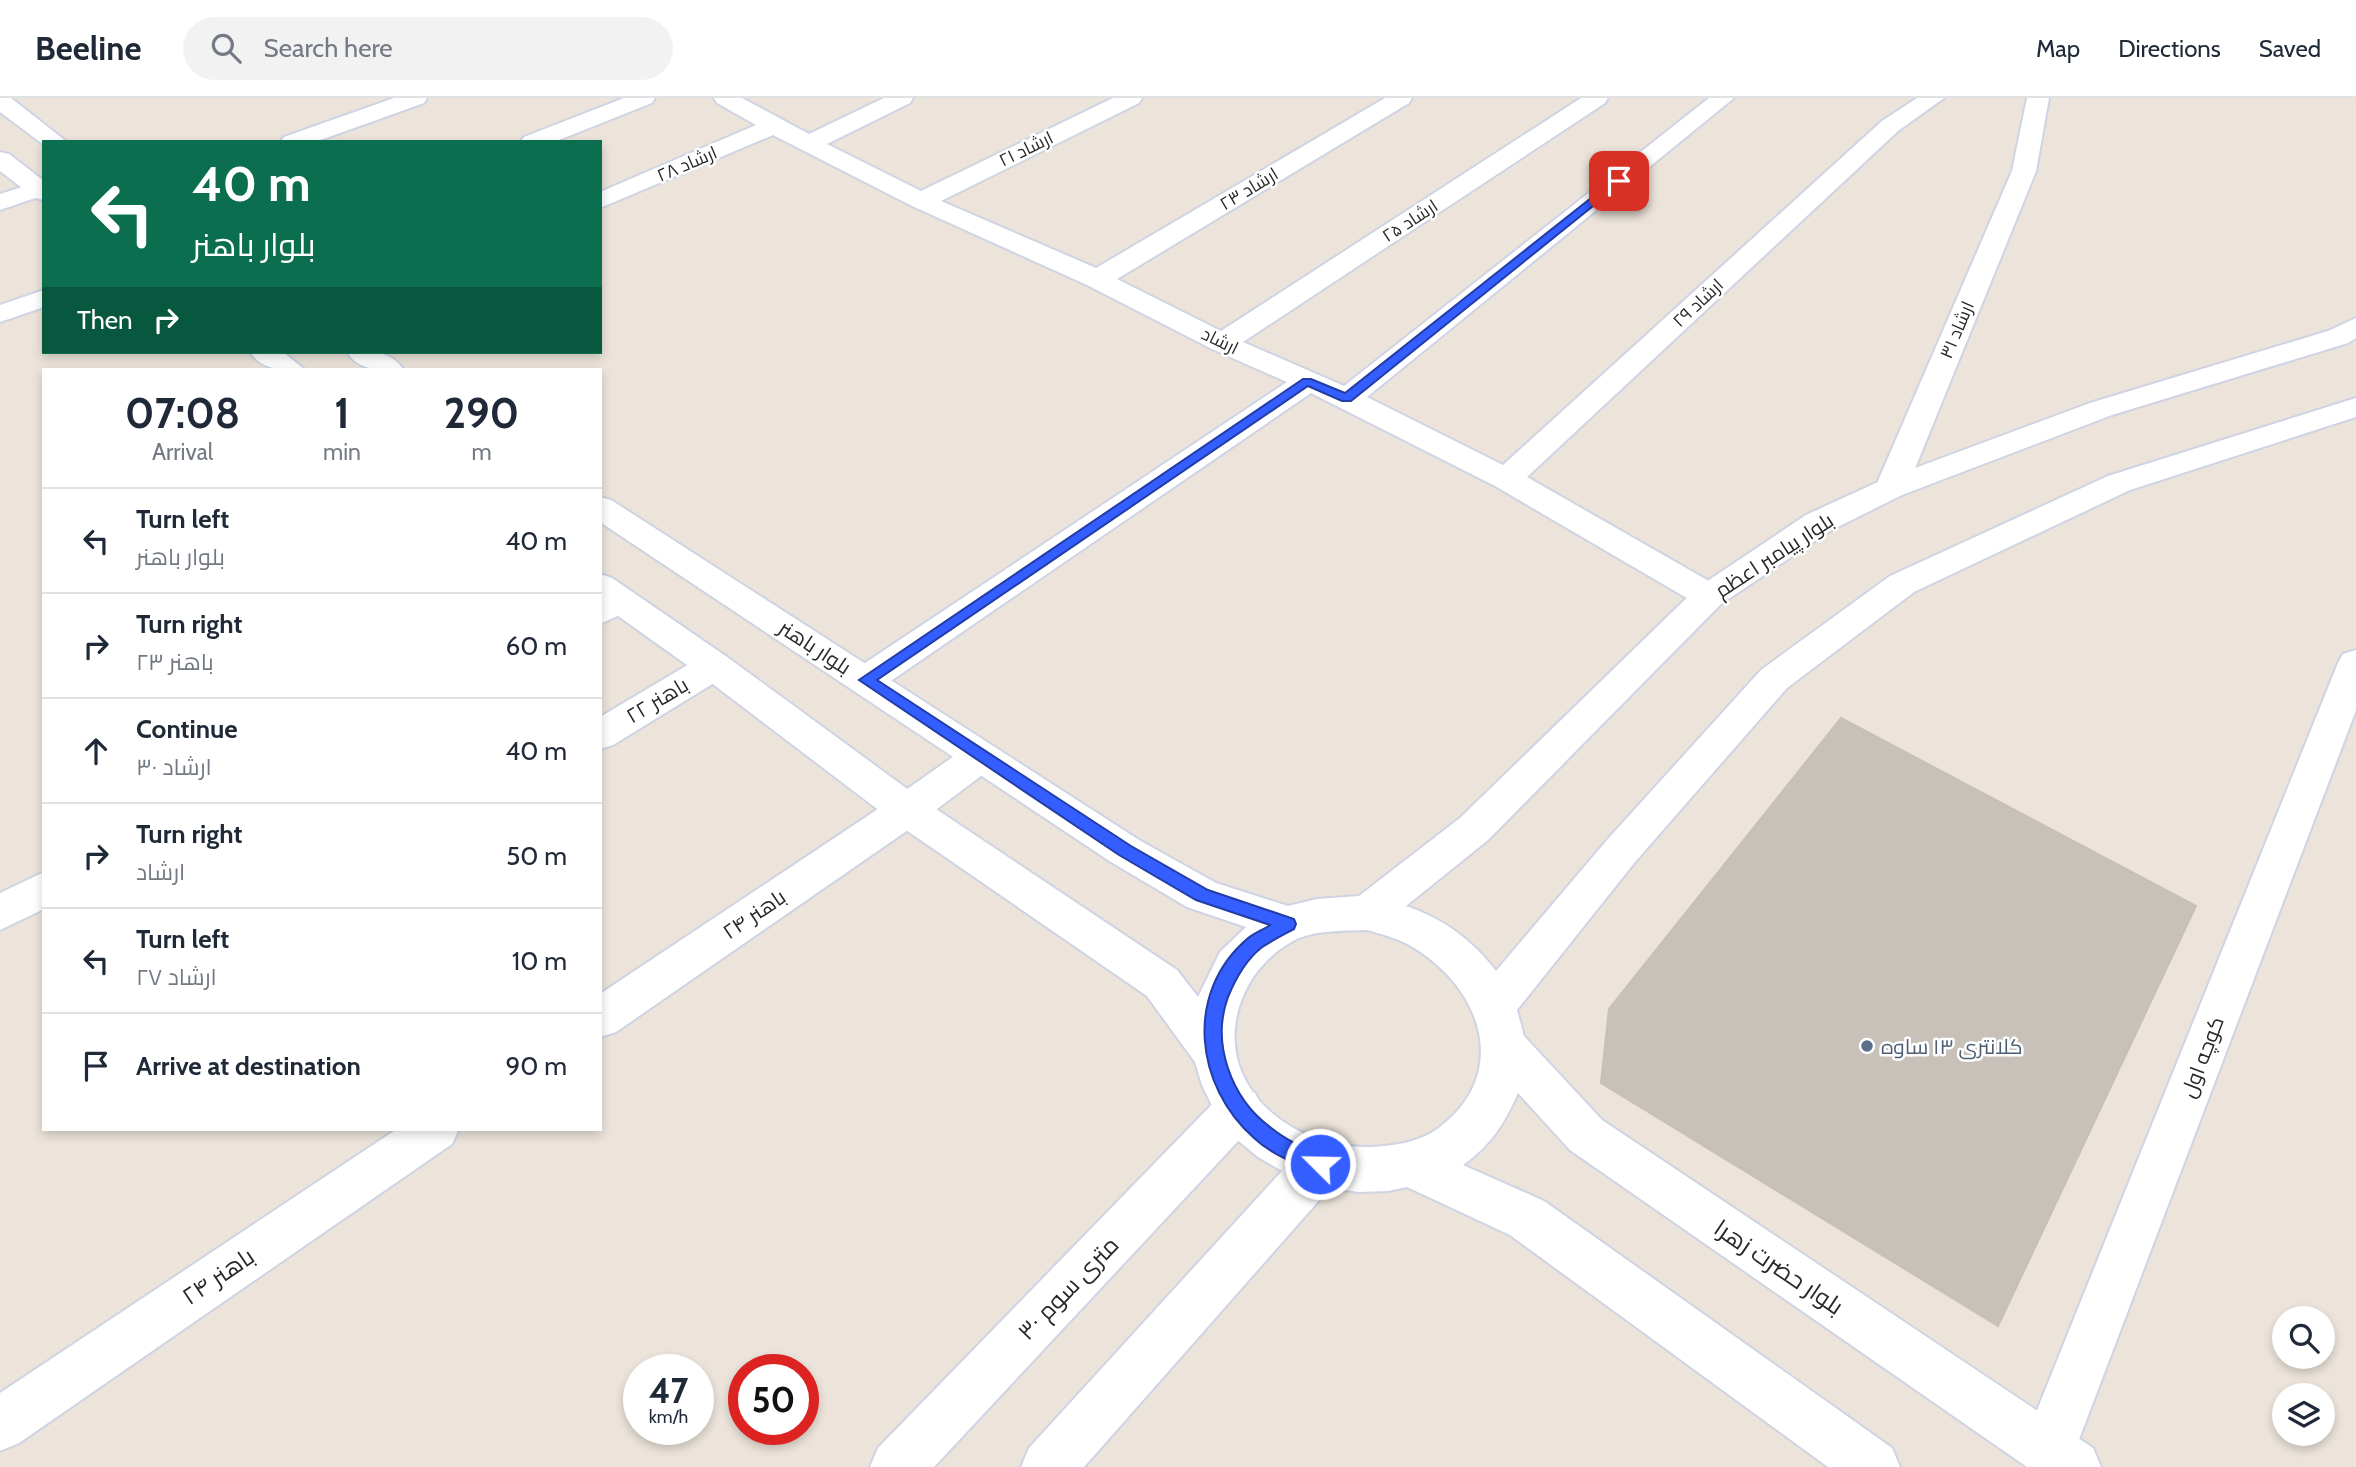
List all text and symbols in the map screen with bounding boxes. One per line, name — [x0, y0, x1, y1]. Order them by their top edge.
search box — [183, 17, 673, 80]
text: Beeline — [35, 28, 141, 68]
icon: search — [207, 29, 245, 67]
text: Search here — [263, 32, 393, 64]
text: Map — [2036, 34, 2080, 63]
text: Directions — [2118, 34, 2221, 63]
text: Saved — [2259, 34, 2321, 63]
street label: ارشاد ۲۱ — [995, 126, 1057, 172]
street label: ارشاد ۲۸ — [654, 142, 720, 186]
pin — [1589, 151, 1649, 211]
text: 40 m — [192, 154, 311, 213]
icon: arrive — [1600, 162, 1638, 200]
street label: ارشاد ۲۳ — [1216, 163, 1282, 215]
icon: left — [77, 168, 168, 259]
street label: ارشاد ۲۵ — [1378, 195, 1442, 247]
text: بلوار باهنر — [192, 225, 316, 264]
street label: ارشاد ۲۹ — [1668, 274, 1728, 332]
street label: ارشاد ۳۱ — [1935, 298, 1979, 362]
icon: right — [147, 301, 185, 339]
text: Then — [77, 304, 133, 336]
street label: ارشاد — [1198, 323, 1242, 359]
text: 07:08 — [125, 387, 240, 439]
text: 1 — [334, 387, 350, 439]
text: 290 — [444, 387, 519, 439]
text: Arrival — [152, 438, 213, 466]
text: min — [323, 438, 361, 466]
text: m — [471, 438, 492, 466]
text: Turn left — [136, 503, 229, 535]
street label: بلوار پیامبر اعظم — [1710, 507, 1839, 604]
icon: left — [77, 522, 115, 560]
text: 40 m — [505, 525, 567, 557]
text: بلوار باهنر — [136, 543, 225, 571]
text: Turn right — [136, 608, 242, 640]
street label: بلوار باهنر — [773, 614, 856, 680]
icon: right — [77, 627, 115, 665]
text: 60 m — [505, 630, 567, 662]
text: باهنر ۲۳ — [136, 648, 214, 676]
street label: باهنر ۲۲ — [621, 672, 693, 728]
text: Continue — [136, 713, 238, 745]
icon: ahead — [77, 732, 115, 770]
text: 40 m — [505, 735, 567, 767]
text: ارشاد ۳۰ — [136, 753, 212, 781]
text: Turn right — [136, 818, 242, 850]
icon: right — [77, 837, 115, 875]
text: 50 m — [506, 840, 567, 872]
text: ارشاد — [136, 858, 185, 886]
street label: باهنر ۲۴ — [718, 884, 790, 944]
text: Turn left — [136, 923, 229, 955]
icon: left — [77, 942, 115, 980]
text: 10 m — [512, 945, 567, 977]
text: ارشاد ۲۷ — [136, 963, 217, 991]
street label: کوچه اول — [2175, 1013, 2231, 1102]
place label: کلانتری ۱۳ ساوه — [1881, 1034, 2023, 1060]
marker: کلانتری ۱۳ ساوه — [1859, 1038, 1875, 1054]
icon: arrive — [77, 1047, 115, 1085]
text: Arrive at destination — [136, 1050, 361, 1082]
text: 90 m — [505, 1050, 567, 1082]
position arrow — [1283, 1127, 1357, 1201]
street label: بلوار حضرت زهرا — [1709, 1213, 1849, 1321]
street label: ۳۰ متری سوم — [1011, 1230, 1126, 1347]
street label: باهنر ۲۴ — [176, 1241, 260, 1311]
map controls — [2272, 1306, 2335, 1446]
button: search — [2272, 1306, 2335, 1369]
speed limit sign: 50 — [728, 1354, 819, 1445]
text: 47 — [649, 1369, 688, 1412]
button: layers — [2272, 1383, 2335, 1446]
text: km/h — [649, 1406, 688, 1428]

